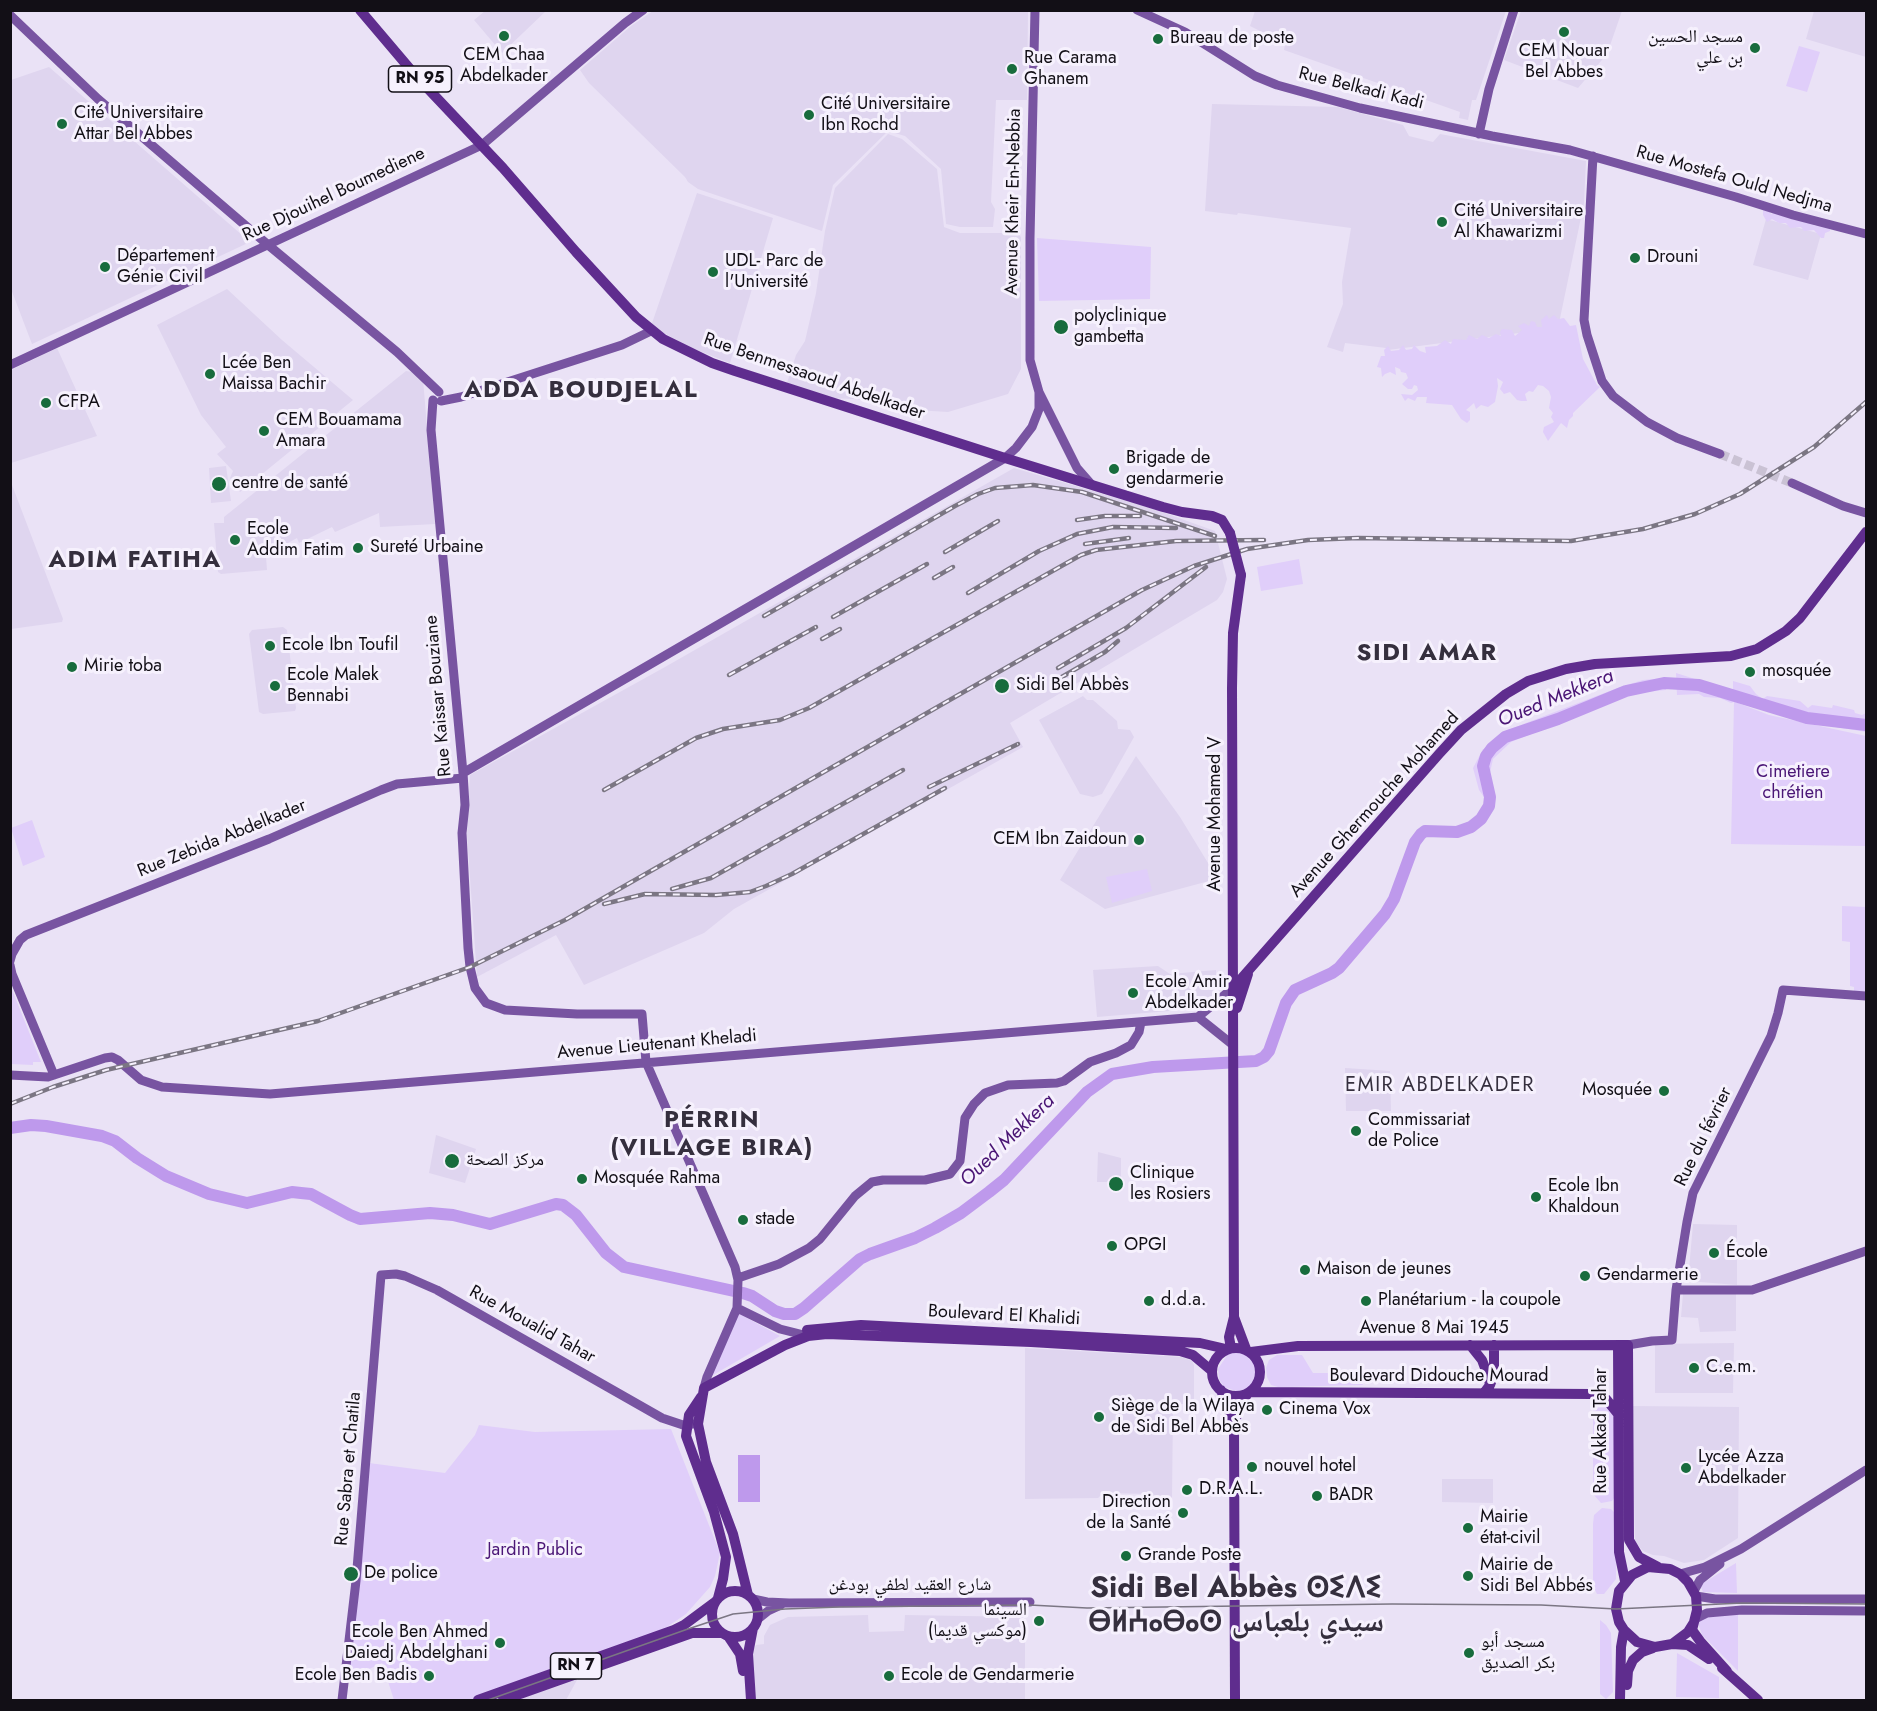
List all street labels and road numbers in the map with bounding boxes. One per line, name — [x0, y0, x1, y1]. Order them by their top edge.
street label: Rue Belkadi Kadi — [1296, 63, 1426, 115]
road number: RN 95 — [388, 66, 452, 92]
street label: Avenue Kheir En-Nebbia — [1002, 108, 1026, 296]
street label: Rue Mostefa Ould Nedjma — [1634, 142, 1834, 218]
street label: Rue Djouihel Boumediene — [239, 143, 429, 247]
street label: Rue Benmessaoud Abdelkader — [701, 329, 927, 425]
street label: Rue Kaissar Bouziane — [421, 614, 457, 778]
street label: Avenue Ghermouche Mohamed — [1286, 708, 1464, 902]
street label: Avenue Mohamed V — [1205, 737, 1227, 891]
street label: Rue Zebida Abdelkader — [134, 795, 310, 883]
street label: Avenue Lieutenant Kheladi — [556, 1026, 758, 1064]
street label: Rue du février — [1671, 1084, 1737, 1190]
street label: Rue Moualid Tahar — [465, 1281, 599, 1369]
street label: Boulevard El Khalidi — [927, 1301, 1081, 1331]
street label: Avenue 8 Mai 1945 — [1359, 1318, 1509, 1340]
street label: Boulevard Didouche Mourad — [1329, 1366, 1549, 1388]
street label: Rue Akkad Tahar — [1591, 1368, 1613, 1494]
street label: Rue Sabra et Chatila — [332, 1391, 366, 1547]
street label: شارع العقيد لطفي بودغن — [829, 1575, 991, 1597]
road number: RN 7 — [550, 1653, 602, 1679]

